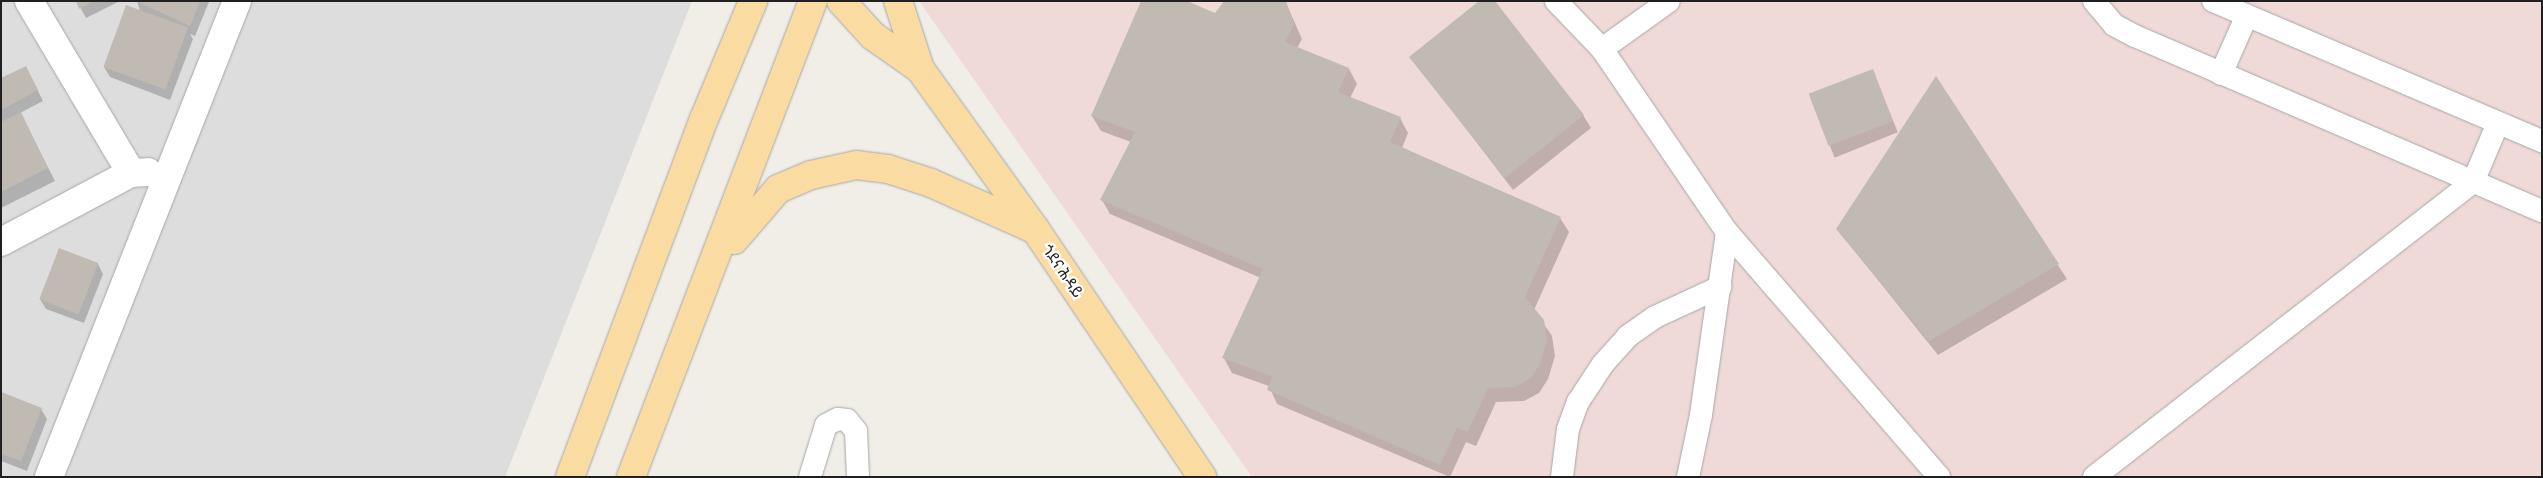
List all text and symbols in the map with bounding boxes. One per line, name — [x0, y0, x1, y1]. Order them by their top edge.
street label: ጎደና ሕዳይ — [1039, 241, 1087, 301]

